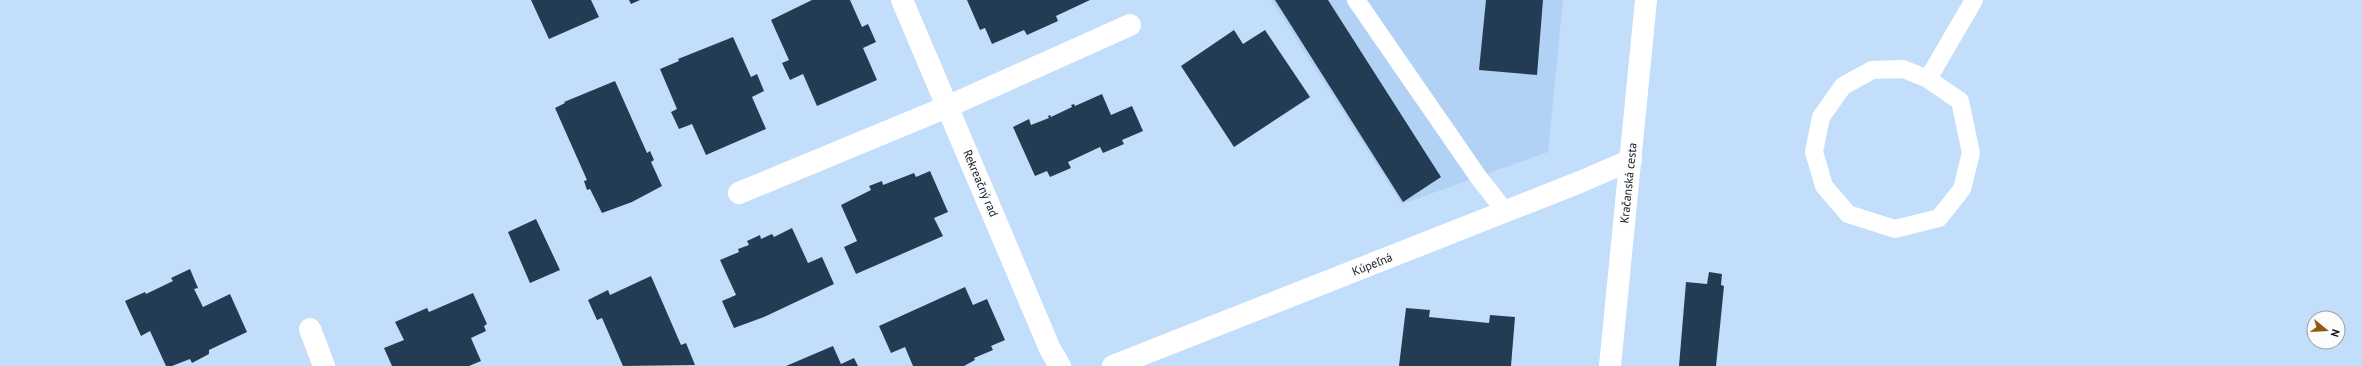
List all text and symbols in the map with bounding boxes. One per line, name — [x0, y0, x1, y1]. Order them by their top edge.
street label: Kračanská cesta — [1616, 142, 1640, 224]
street label: Rekreačný rad — [960, 147, 1002, 219]
street label: Kúpeľná — [1350, 249, 1395, 279]
north arrow — [2306, 310, 2346, 350]
text: N — [2328, 327, 2343, 339]

